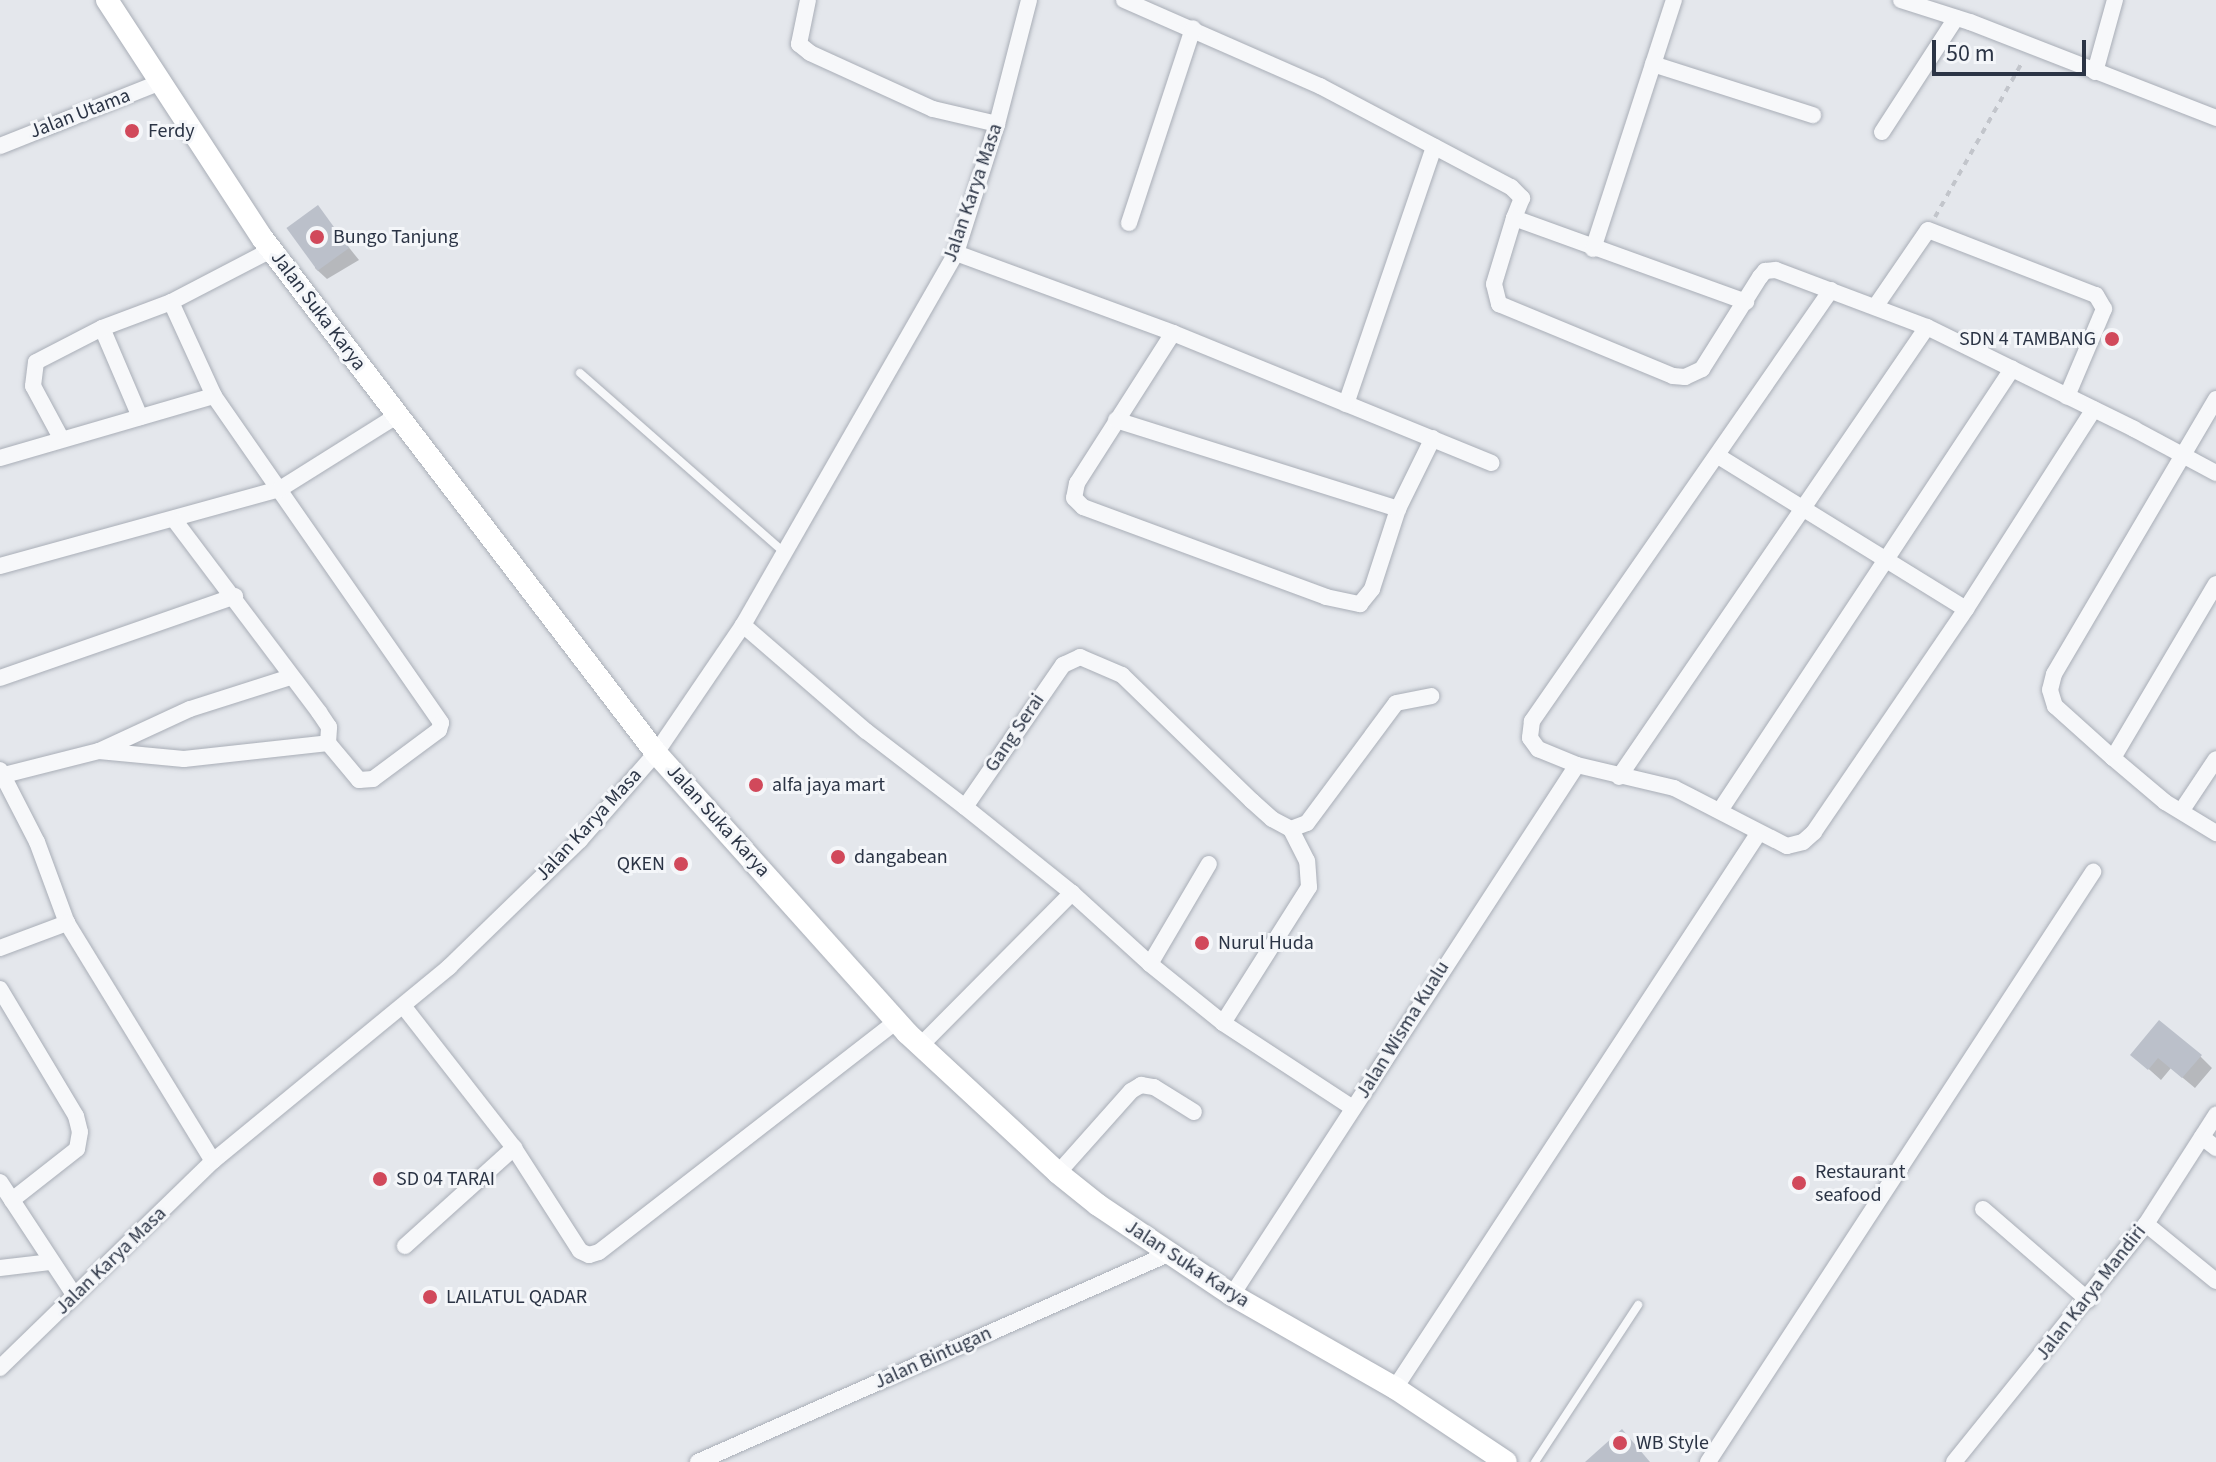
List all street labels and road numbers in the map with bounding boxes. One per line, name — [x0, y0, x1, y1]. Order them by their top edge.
street label: Jalan Utama — [26, 84, 134, 144]
street label: Jalan Karya Masa — [938, 121, 1008, 265]
street label: Jalan Suka Karya — [265, 247, 371, 375]
street label: Gang Serai — [980, 689, 1050, 777]
street label: Jalan Suka Karya — [661, 760, 775, 882]
street label: Jalan Karya Masa — [531, 764, 647, 886]
street label: Jalan Wisma Kualu — [1351, 957, 1455, 1103]
street label: Jalan Karya Masa — [51, 1202, 171, 1320]
street label: Jalan Suka Karya — [1120, 1215, 1254, 1313]
street label: Jalan Karya Mandiri — [2031, 1220, 2151, 1366]
street label: Jalan Bintugan — [871, 1321, 995, 1395]

